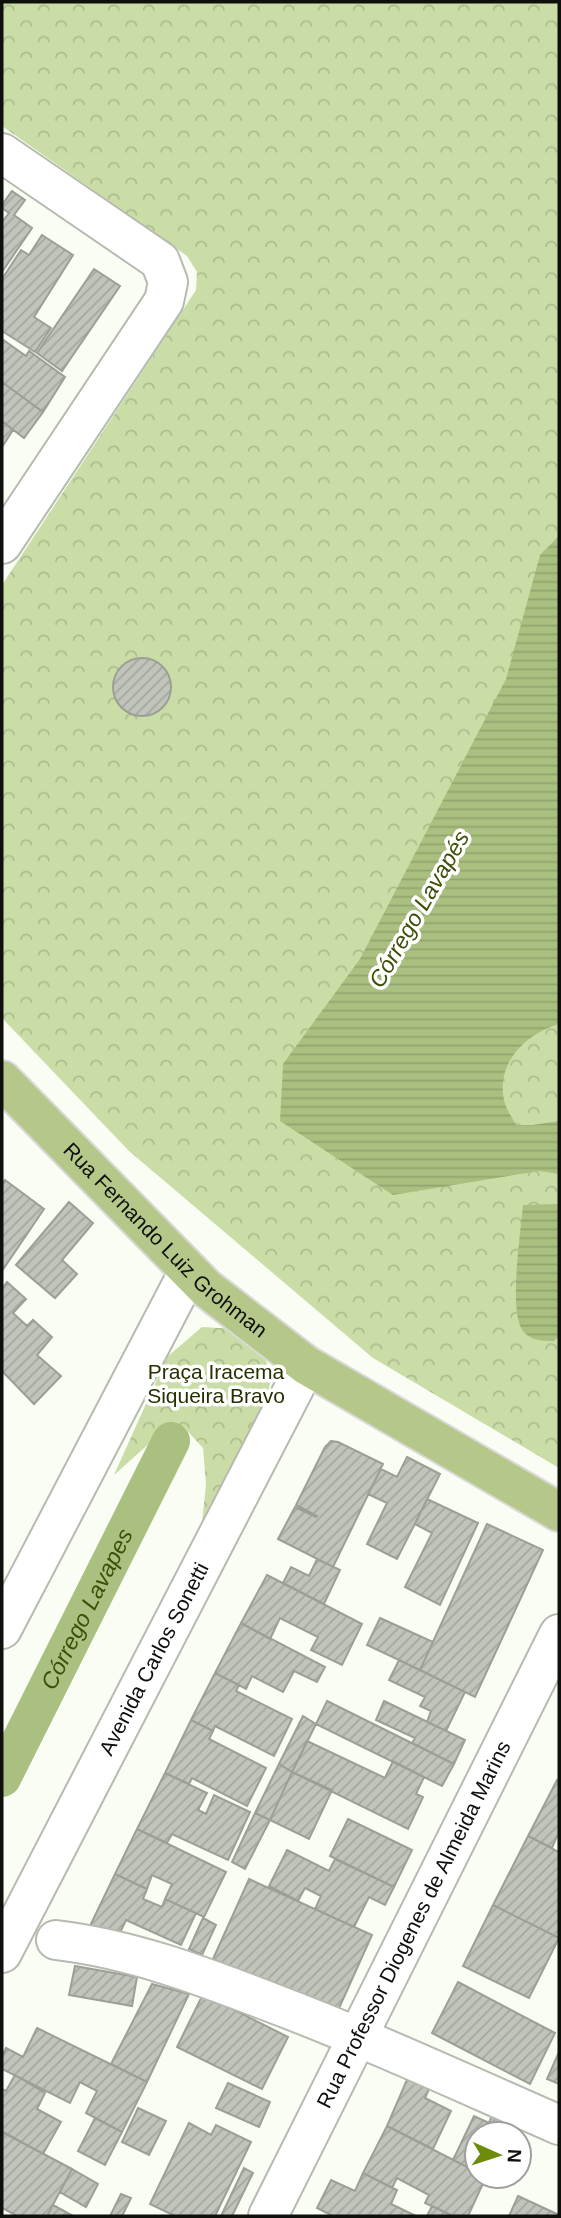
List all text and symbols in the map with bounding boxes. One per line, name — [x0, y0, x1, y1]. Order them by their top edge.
water label: Córrego Lavapés — [364, 826, 475, 992]
street label: Rua Fernando Luiz Grohman — [59, 1138, 272, 1342]
park label: Praça Iracema Siqueira Bravo — [147, 1360, 285, 1407]
water label: Córrego Lavapes — [36, 1524, 138, 1694]
street label: Avenida Carlos Sonetti — [94, 1559, 213, 1759]
street label: Rua Professor Diogenes de Almeida Marins — [312, 1737, 515, 2112]
north arrow — [463, 2120, 533, 2190]
text: N — [504, 2148, 525, 2163]

